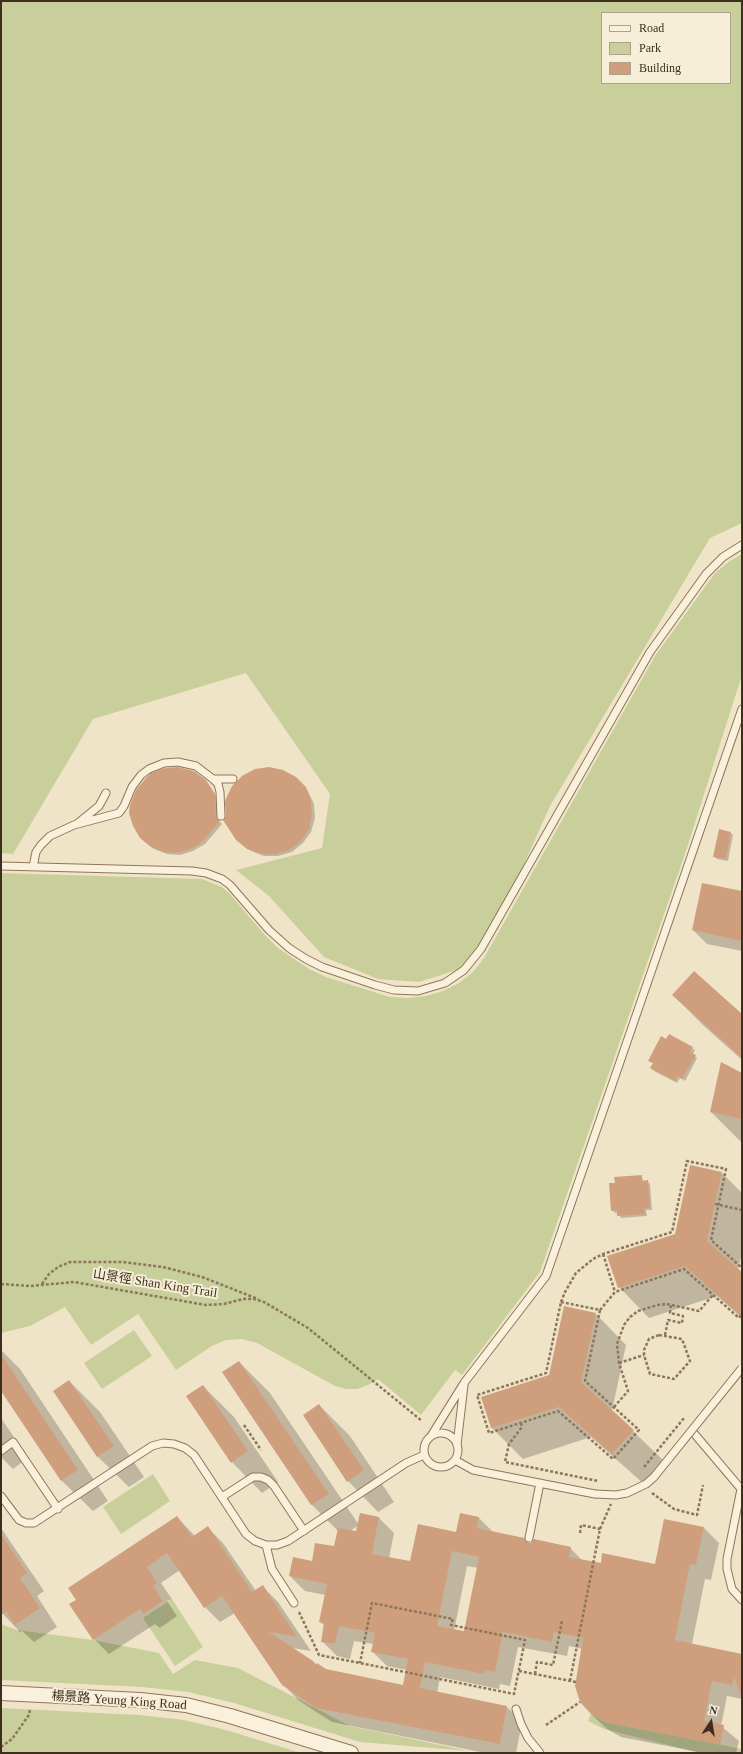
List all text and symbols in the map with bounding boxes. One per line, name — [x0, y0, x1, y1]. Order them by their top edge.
legend — [601, 12, 731, 84]
text: Road — [639, 21, 664, 35]
text: Park — [639, 41, 661, 55]
text: Building — [639, 61, 681, 75]
street label: 山景徑 Shan King Trail — [92, 1266, 218, 1302]
street label: 楊景路 Yeung King Road — [51, 1688, 187, 1714]
north arrow — [691, 1702, 731, 1742]
text: N — [708, 1704, 719, 1717]

